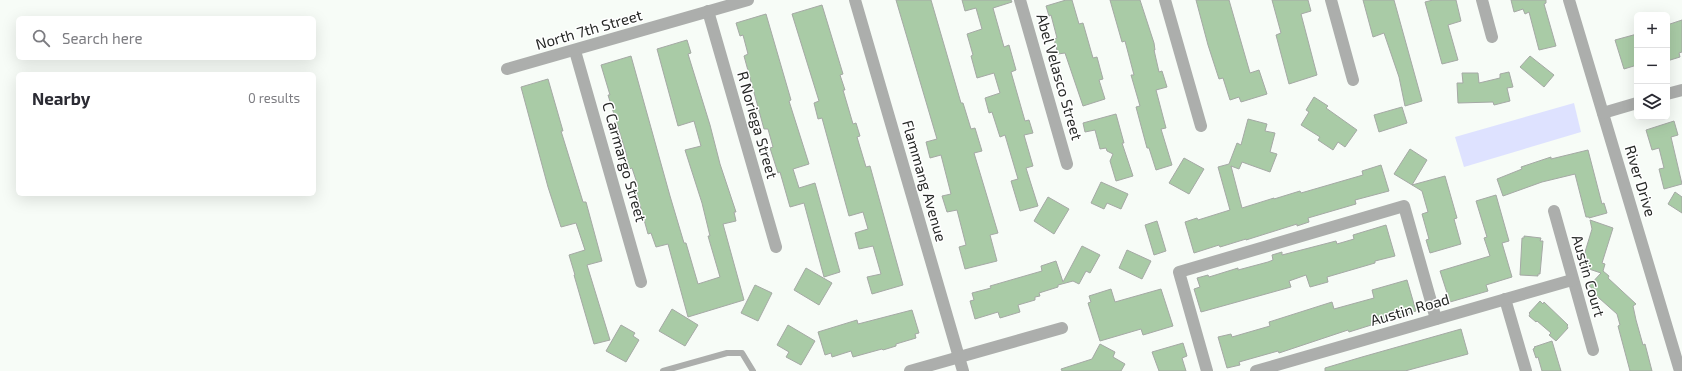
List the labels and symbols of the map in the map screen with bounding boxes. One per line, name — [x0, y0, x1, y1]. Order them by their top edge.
street label: North 7th Street — [533, 5, 644, 53]
street label: Abel Velasco Street — [1033, 11, 1087, 142]
street label: R Noriega Street — [734, 69, 782, 181]
street label: C Carmargo Street — [599, 100, 651, 224]
street label: Flammang Avenue — [899, 118, 951, 244]
street label: River Drive — [1622, 143, 1660, 219]
street label: Austin Court — [1569, 233, 1609, 319]
street label: Austin Road — [1368, 289, 1451, 329]

